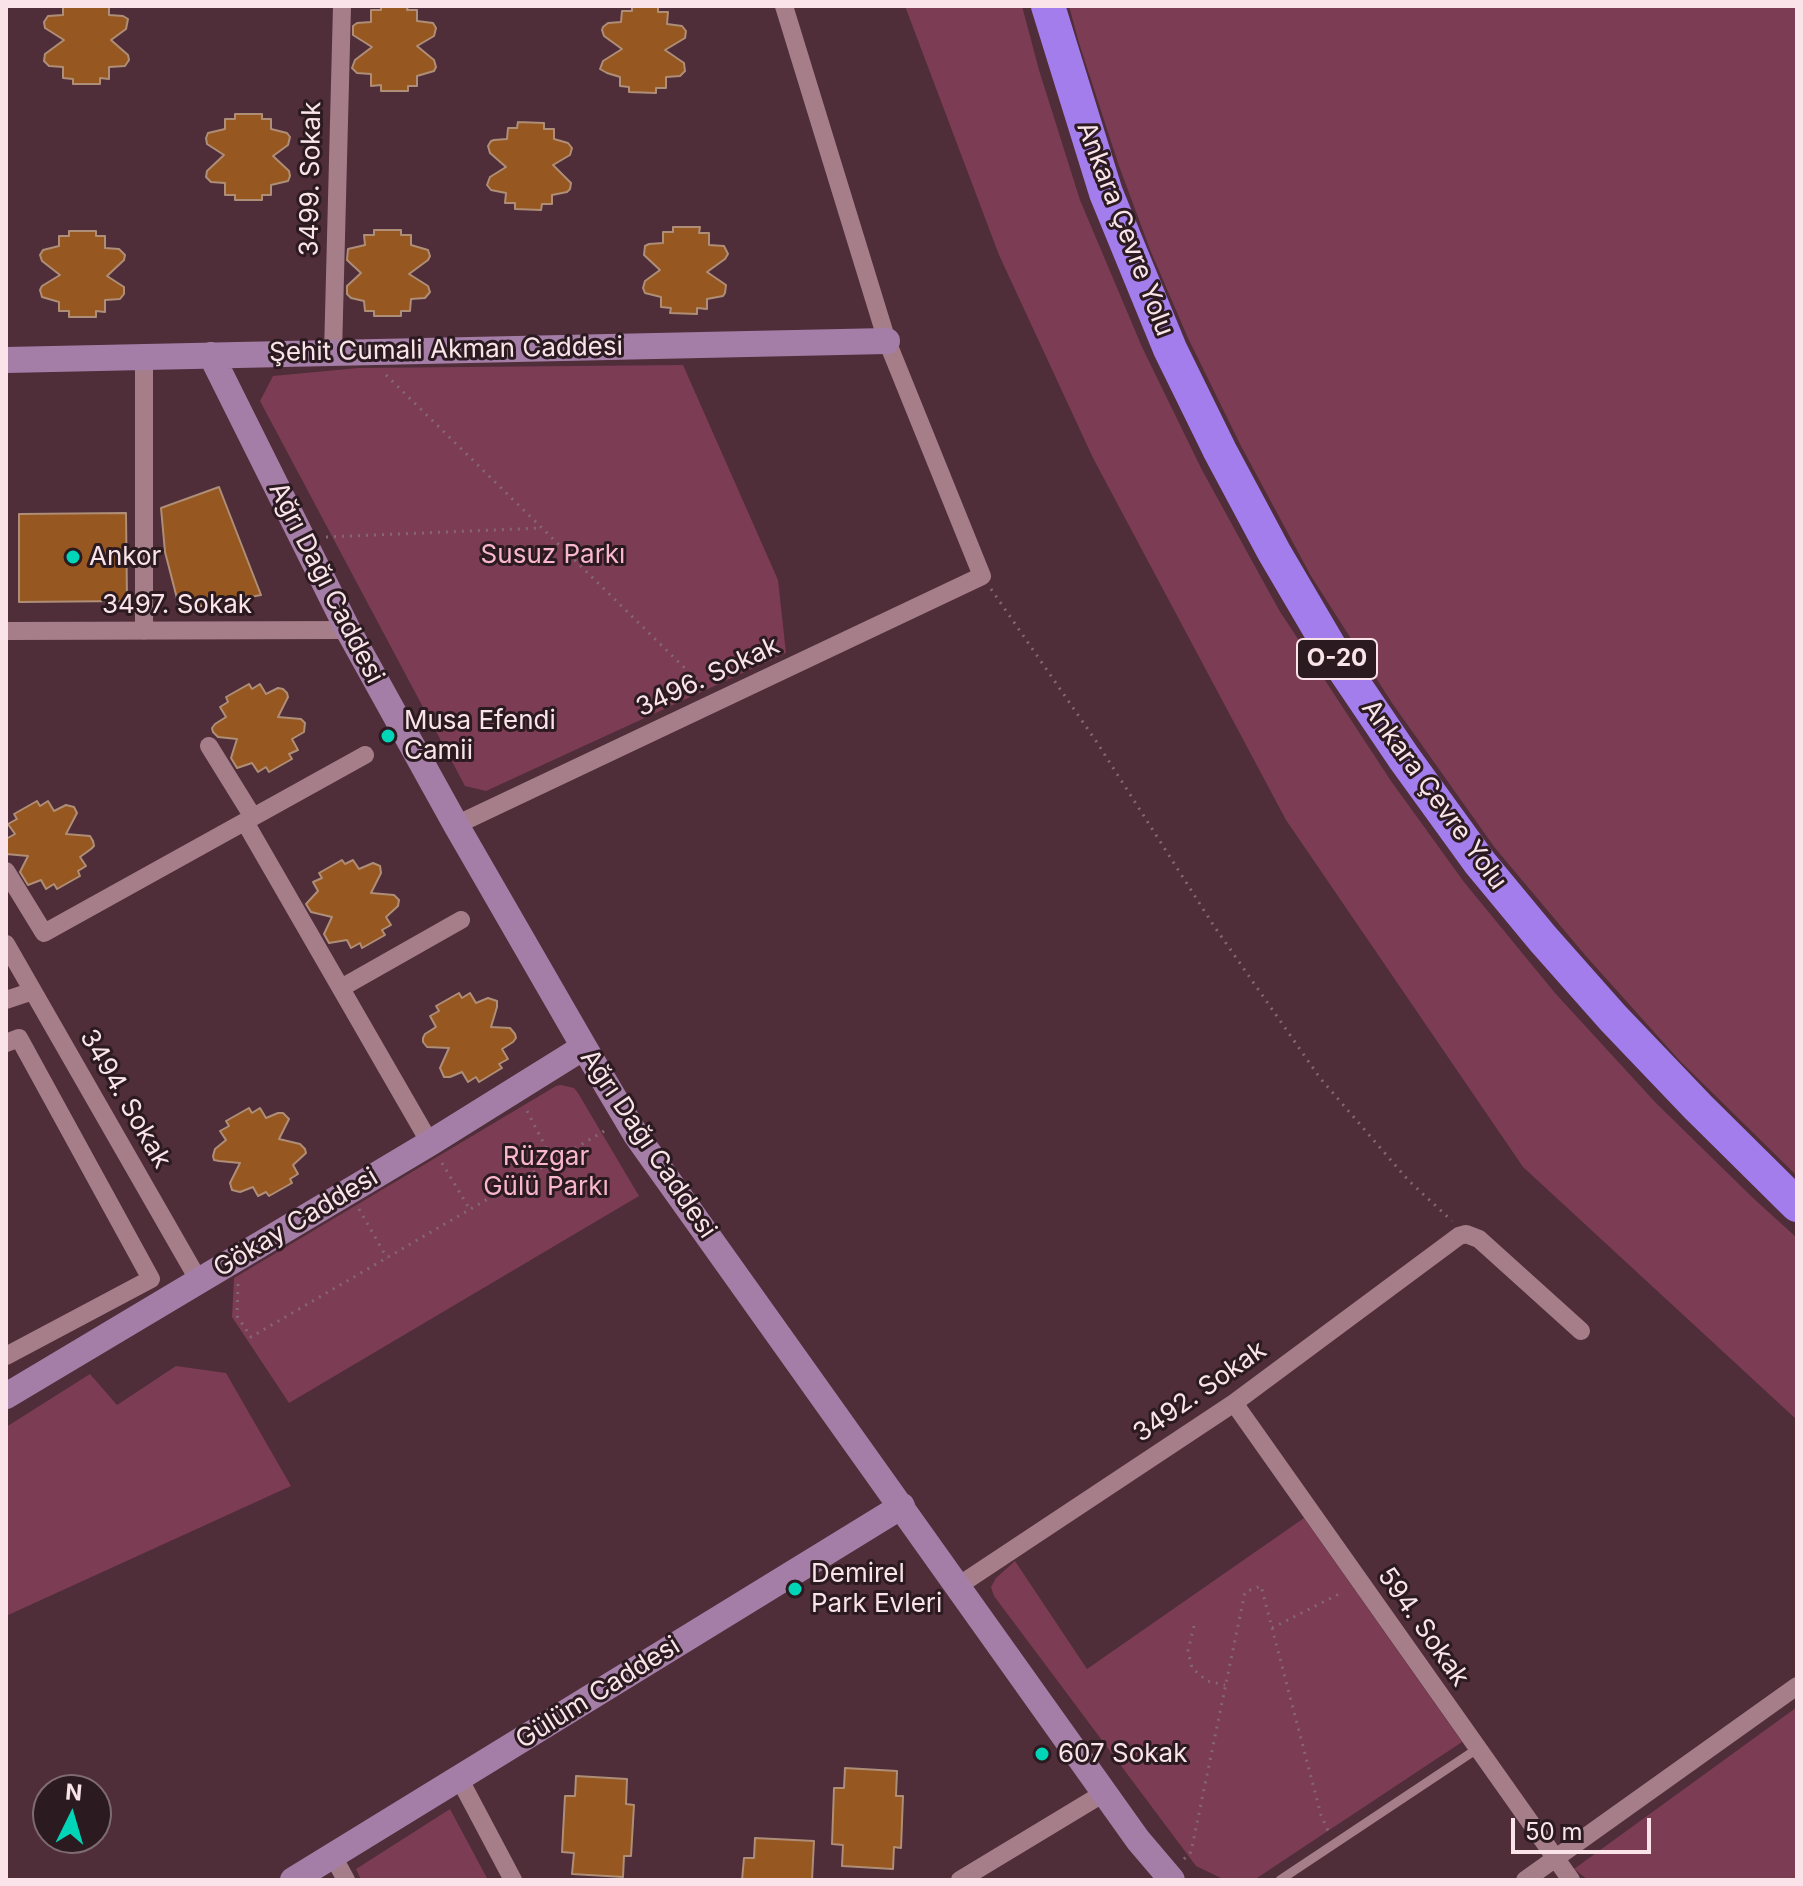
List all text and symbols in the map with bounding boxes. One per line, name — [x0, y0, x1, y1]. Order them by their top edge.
street label: 3499. Sokak — [294, 101, 328, 257]
street label: Ankara Çevre Yolu — [1070, 118, 1180, 340]
street label: Şehit Cumali Akman Caddesi — [269, 331, 623, 369]
street label: Ağrı Dağı Caddesi — [262, 477, 390, 689]
park label: Susuz Parkı — [481, 539, 625, 571]
place label: Ankor — [89, 541, 161, 573]
marker: Ankor — [64, 548, 82, 566]
street label: 3497. Sokak — [102, 589, 252, 621]
street label: 3496. Sokak — [631, 630, 785, 724]
road number: O-20 — [1297, 639, 1377, 679]
street label: Ankara Çevre Yolu — [1355, 694, 1513, 896]
place label: Musa Efendi Camii — [404, 705, 556, 766]
marker: Musa Efendi Camii — [379, 727, 397, 745]
street label: 3494. Sokak — [73, 1024, 177, 1174]
street label: Ağrı Dağı Caddesi — [573, 1044, 723, 1244]
park label: Rüzgar Gülü Parkı — [483, 1141, 609, 1202]
street label: Gökay Caddesi — [208, 1162, 384, 1284]
street label: 3492. Sokak — [1128, 1335, 1272, 1449]
place label: Demirel Park Evleri — [811, 1558, 942, 1620]
street label: 594. Sokak — [1371, 1562, 1475, 1692]
marker: Demirel Park Evleri — [786, 1580, 804, 1598]
street label: Gülüm Caddesi — [510, 1630, 686, 1756]
place label: 607 Sokak — [1058, 1738, 1187, 1770]
marker: 607 Sokak — [1033, 1745, 1051, 1763]
north arrow — [32, 1774, 112, 1854]
text: N — [64, 1778, 83, 1806]
scale bar — [1515, 1802, 1655, 1852]
text: 50 m — [1525, 1817, 1583, 1846]

